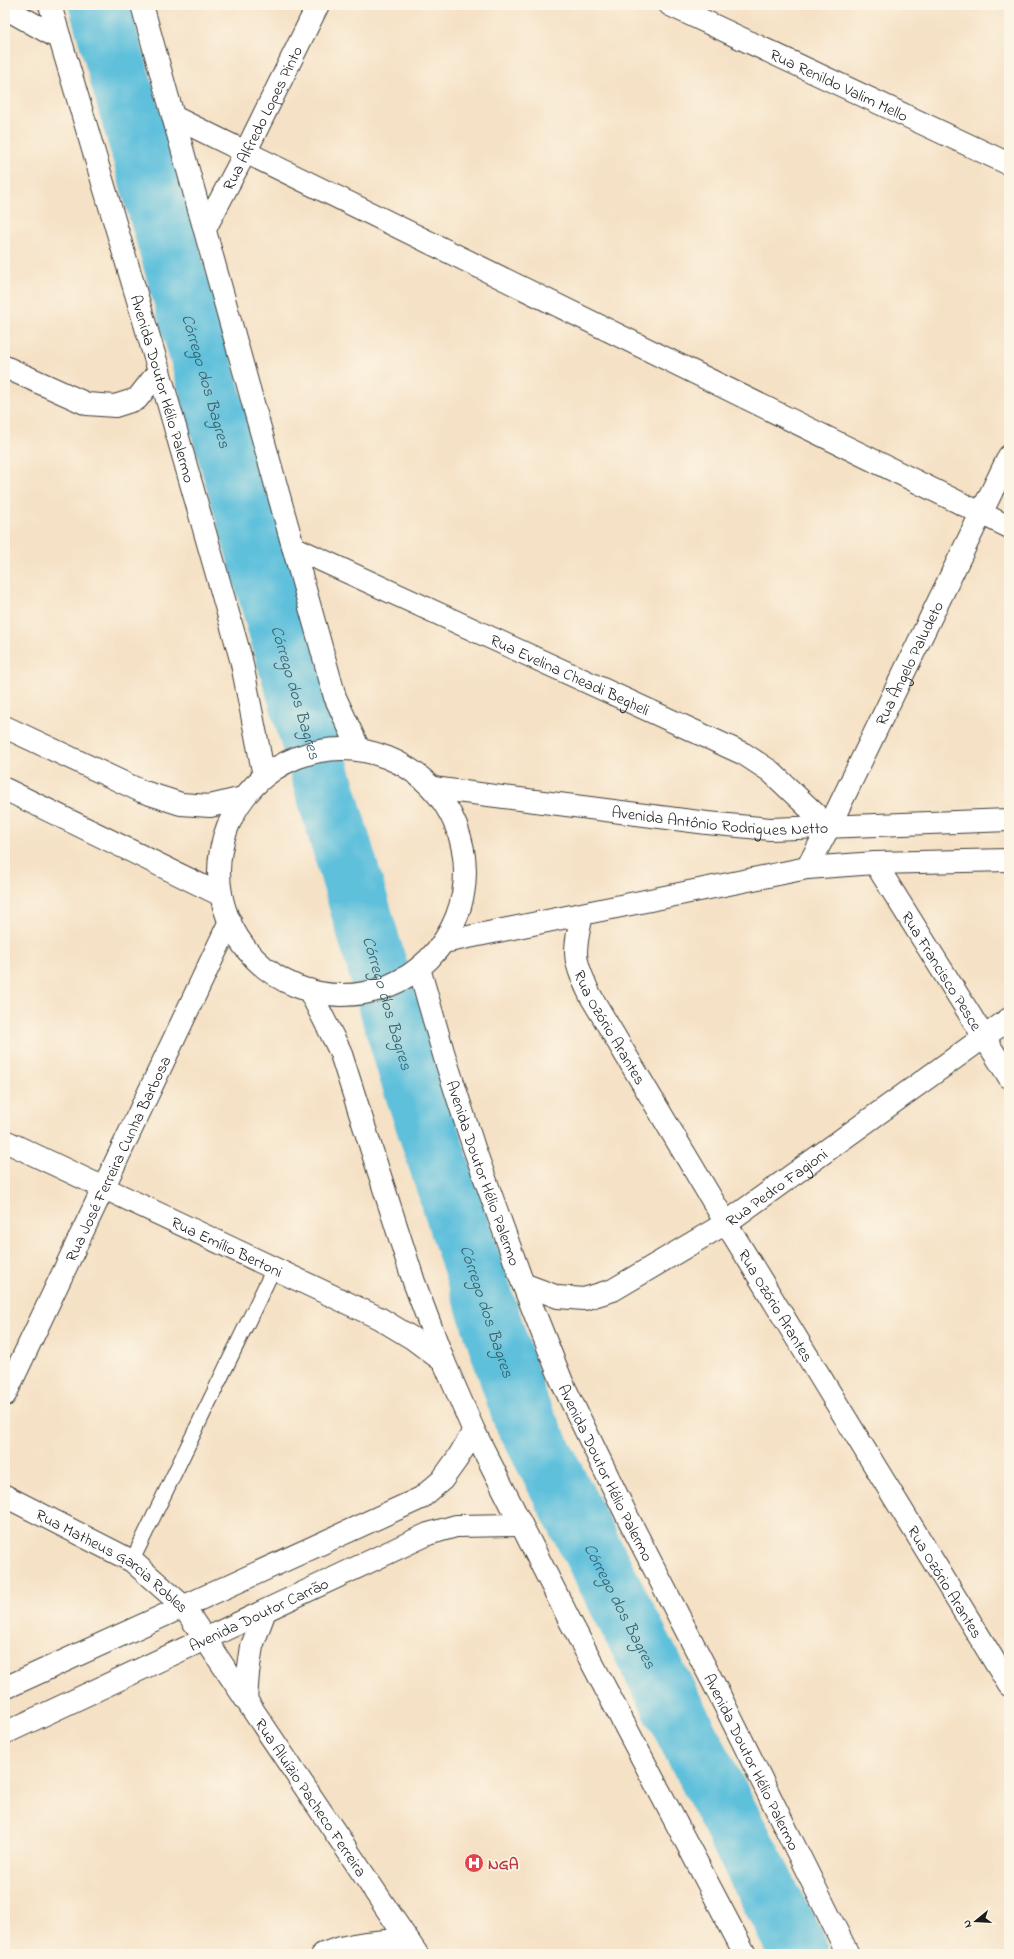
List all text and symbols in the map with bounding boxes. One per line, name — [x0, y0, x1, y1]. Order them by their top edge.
street label: Rua Alfredo Lopes Pinto — [217, 42, 310, 195]
street label: Rua Renildo Valim Mello — [765, 43, 912, 129]
street label: Avenida Doutor Hélio Palermo — [123, 292, 200, 486]
water label: Córrego dos Bagres — [174, 311, 237, 452]
street label: Rua Ângelo Paludeto — [870, 597, 951, 730]
water label: Córrego dos Bagres — [264, 623, 327, 763]
street label: Rua Evelina Cheadi Begheli — [486, 629, 653, 723]
street label: Avenida Antônio Rodrigues Netto — [610, 801, 829, 843]
street label: Rua Francisco Pesce — [894, 907, 988, 1037]
water label: Córrego dos Bagres — [355, 934, 418, 1074]
street label: Rua Ozório Arantes — [566, 967, 651, 1090]
street label: Rua José Ferreira Cunha Barbosa — [60, 1052, 178, 1266]
street label: Avenida Doutor Hélio Palermo — [439, 1078, 526, 1270]
street label: Rua Pedro Fagioni — [721, 1143, 833, 1233]
street label: Rua Emílio Bertoni — [167, 1211, 286, 1285]
water label: Córrego dos Bagres — [453, 1242, 520, 1382]
street label: Rua Ozório Arantes — [731, 1245, 818, 1367]
street label: Avenida Doutor Hélio Palermo — [551, 1381, 659, 1566]
street label: Rua Matheus Garcia Robles — [31, 1504, 194, 1618]
street label: Rua Ozório Arantes — [900, 1521, 988, 1644]
water label: Córrego dos Bagres — [577, 1539, 662, 1674]
street label: Avenida Doutor Carrão — [185, 1572, 333, 1659]
street label: Avenida Doutor Hélio Palermo — [696, 1670, 805, 1855]
street label: Rua Aluízio Pacheco Ferreira — [248, 1714, 372, 1882]
hospital icon: NGA — [463, 1852, 485, 1874]
place label: NGA — [488, 1853, 519, 1877]
north arrow — [956, 1901, 996, 1941]
text: N — [959, 1918, 976, 1930]

